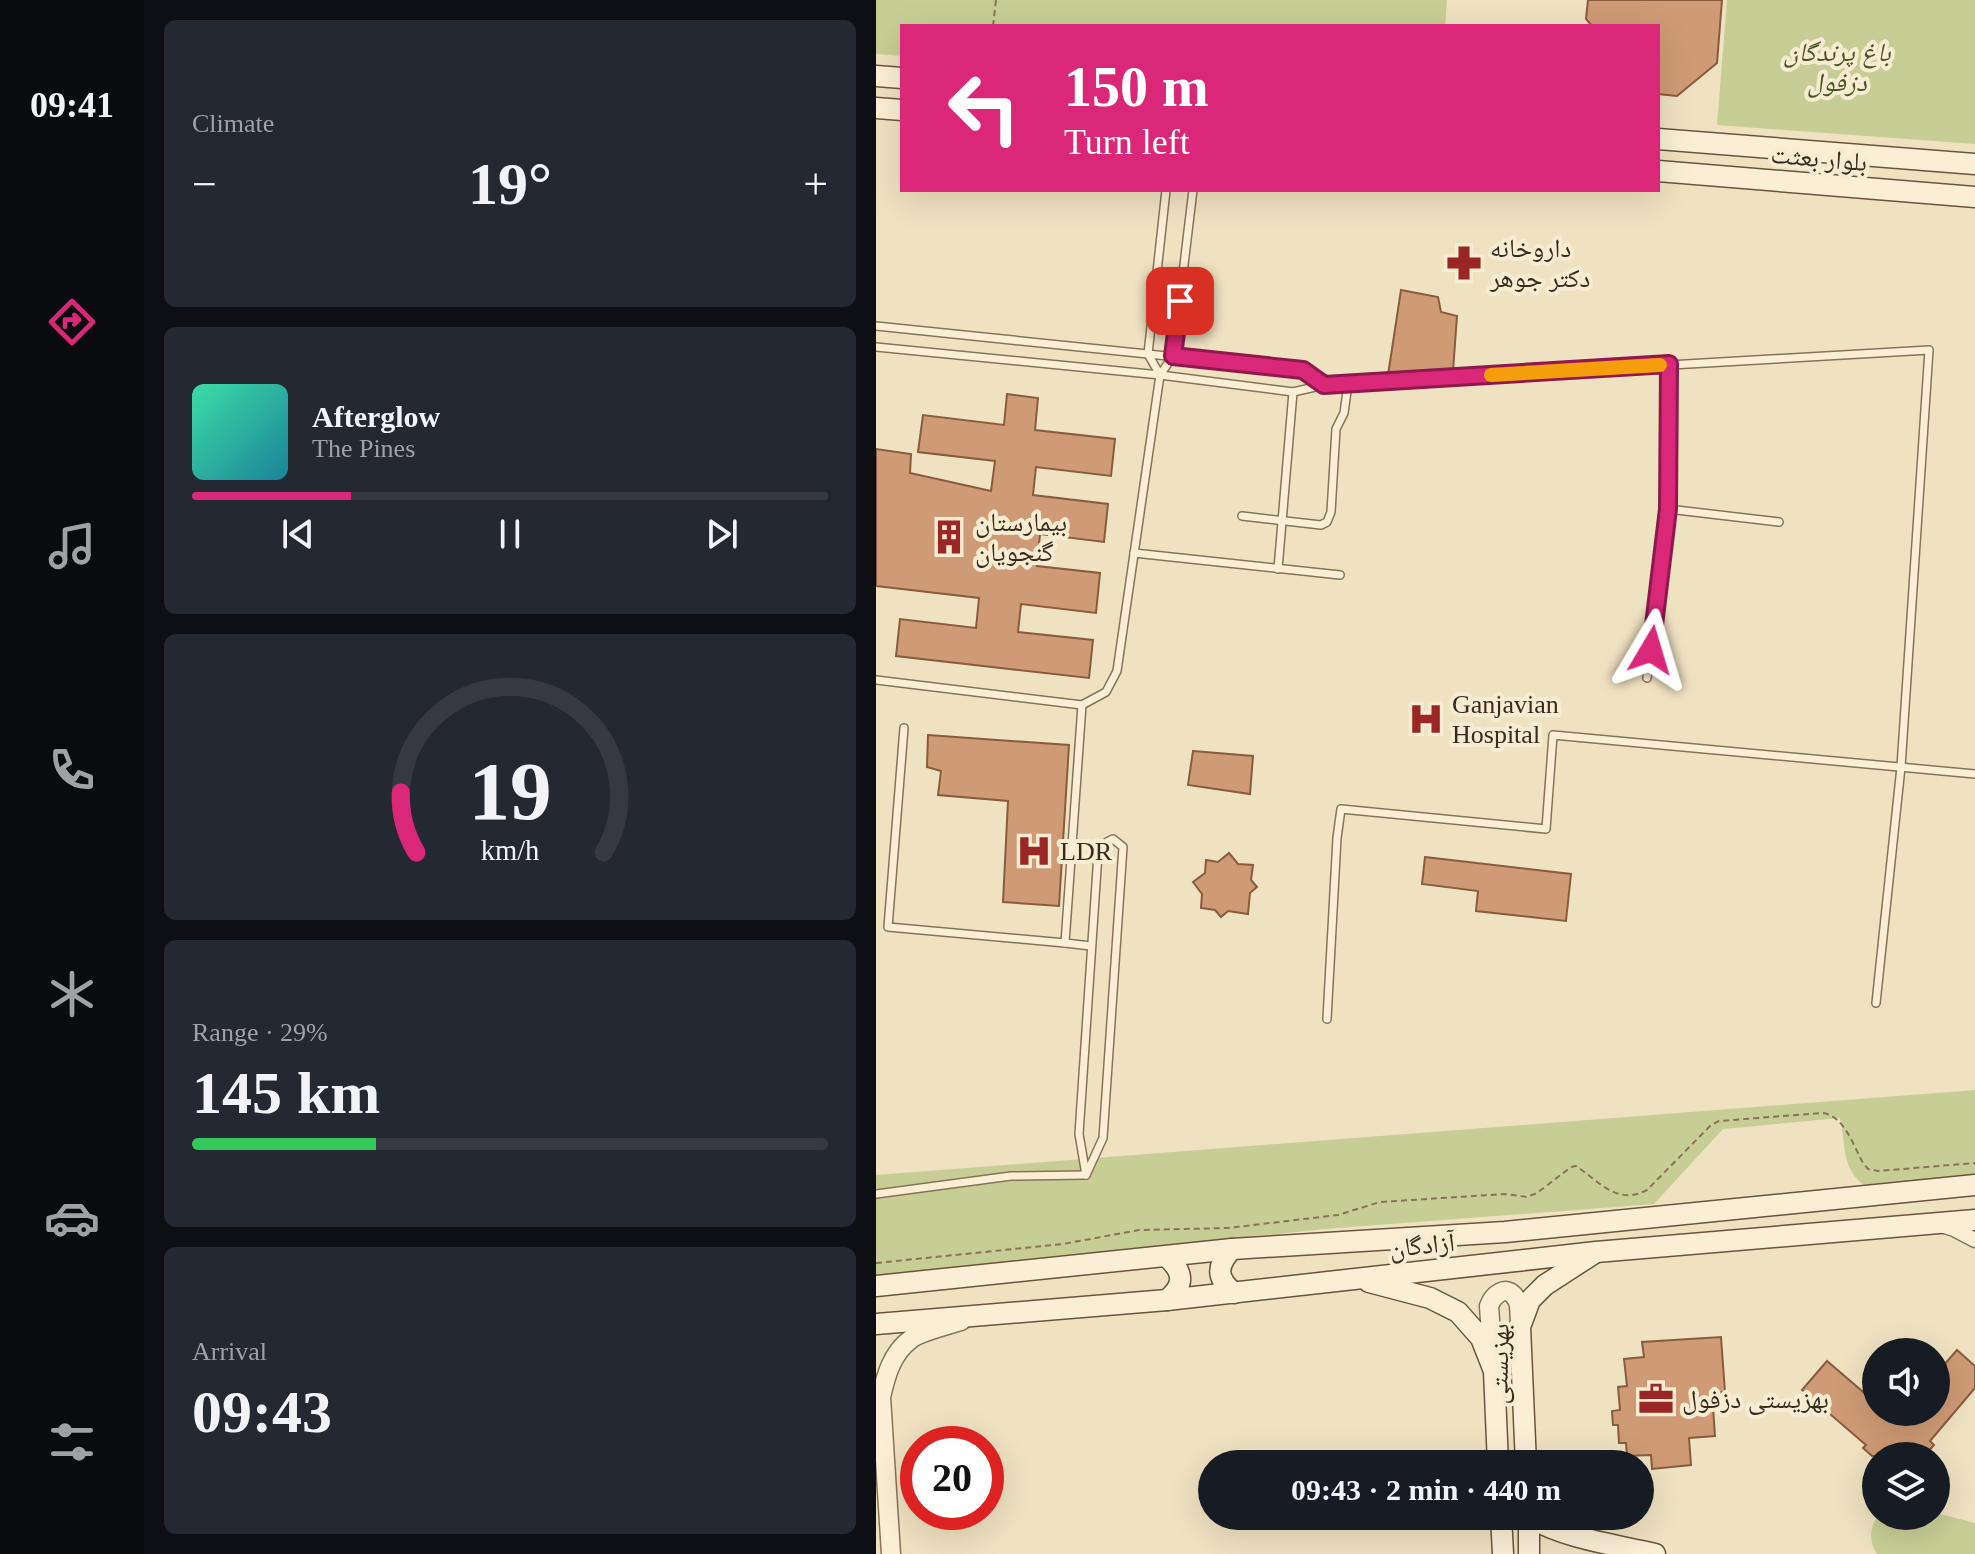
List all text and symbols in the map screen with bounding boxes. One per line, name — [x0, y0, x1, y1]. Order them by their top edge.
park label: باغ پرندگان دزفول — [1783, 38, 1892, 98]
icon: left — [932, 56, 1036, 160]
text: 150 m — [1064, 56, 1209, 118]
text: 09:41 — [30, 85, 114, 125]
text: Climate — [192, 109, 274, 138]
text: Turn left — [1064, 122, 1190, 162]
street label: بلوار بعثت — [1769, 140, 1869, 177]
text: 19° — [468, 151, 552, 217]
text: − — [192, 160, 217, 209]
text: + — [803, 160, 828, 209]
place label: داروخانه دکتر جوهر — [1489, 234, 1590, 293]
pharmacy icon: داروخانه دکتر جوهر — [1445, 244, 1483, 282]
pin — [1146, 267, 1214, 335]
icon: arrive — [1158, 279, 1202, 323]
icon: directions — [44, 294, 100, 350]
text: Afterglow — [312, 400, 440, 433]
text: The Pines — [312, 434, 415, 463]
place label: بیمارستان گنجویان — [975, 508, 1067, 568]
icon: previous — [276, 512, 320, 556]
icon: pause — [488, 512, 532, 556]
icon: next — [700, 512, 744, 556]
icon: music — [44, 518, 100, 574]
building icon: بیمارستان گنجویان — [930, 518, 968, 556]
position arrow — [1609, 608, 1693, 692]
place label: Ganjavian Hospital — [1452, 690, 1559, 749]
hospital icon: Ganjavian Hospital — [1407, 700, 1445, 738]
icon: phone — [44, 742, 100, 798]
text: 19 — [468, 745, 552, 837]
hospital icon: LDR — [1015, 832, 1053, 870]
text: km/h — [481, 835, 539, 866]
place label: LDR — [1060, 837, 1113, 866]
icon: climate — [44, 966, 100, 1022]
text: Range · 29% — [192, 1018, 328, 1047]
text: 145 km — [192, 1060, 380, 1126]
icon: car — [44, 1190, 100, 1246]
street label: آزادگان — [1388, 1227, 1458, 1264]
street label: بهزیستی — [1484, 1323, 1516, 1405]
text: Arrival — [192, 1337, 267, 1366]
map controls — [1862, 1338, 1950, 1530]
button: sound — [1862, 1338, 1950, 1426]
text: 09:43 — [192, 1379, 332, 1445]
office icon: بهزیستی دزفول — [1637, 1380, 1675, 1418]
place label: بهزیستی دزفول — [1682, 1385, 1829, 1415]
icon: filters — [44, 1414, 100, 1470]
speed limit sign: 20 — [900, 1426, 1004, 1530]
button: layers — [1862, 1442, 1950, 1530]
text: 09:43 · 2 min · 440 m — [1291, 1473, 1561, 1506]

